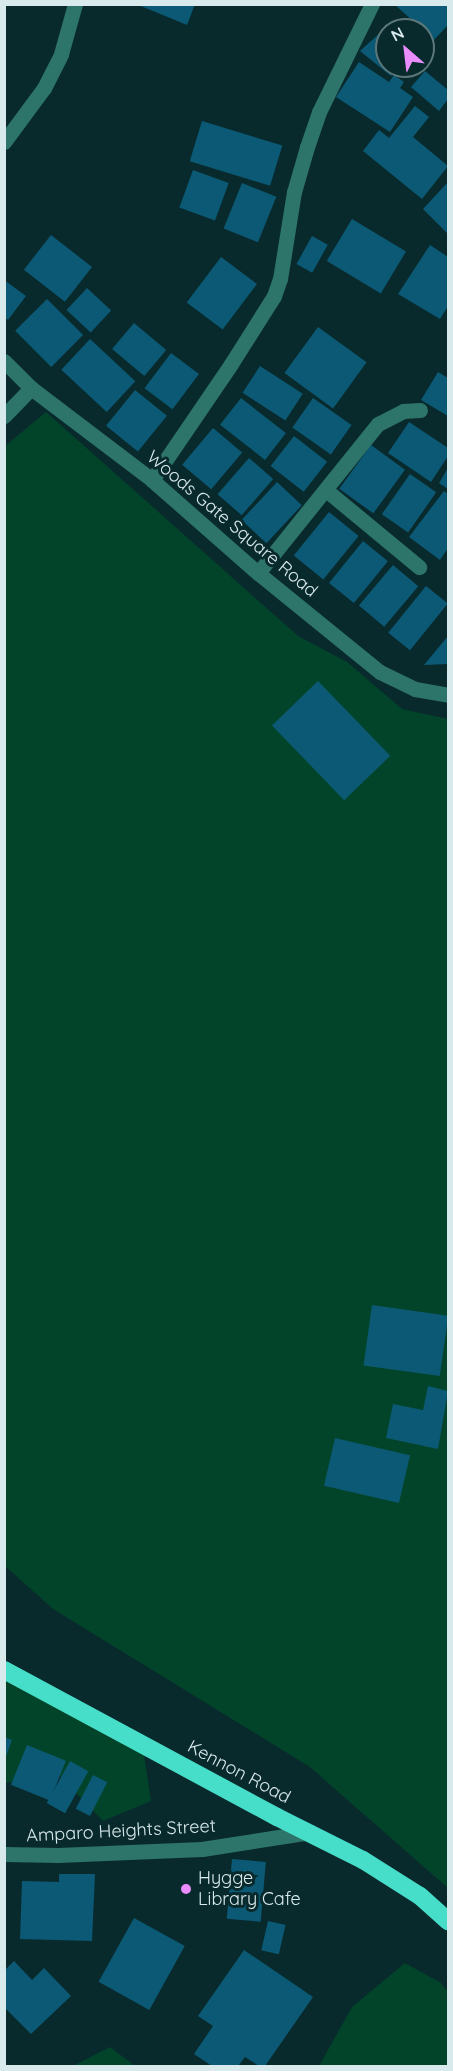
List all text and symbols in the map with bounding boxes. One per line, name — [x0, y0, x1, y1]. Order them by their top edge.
north arrow — [375, 18, 435, 78]
text: N — [388, 22, 407, 45]
street label: Woods Gate Square Road — [142, 446, 322, 602]
street label: Kennon Road — [184, 1736, 294, 1808]
street label: Amparo Heights Street — [26, 1815, 216, 1847]
place label: Hygge Library Cafe — [198, 1868, 301, 1910]
marker: Hygge Library Cafe — [179, 1882, 193, 1896]

